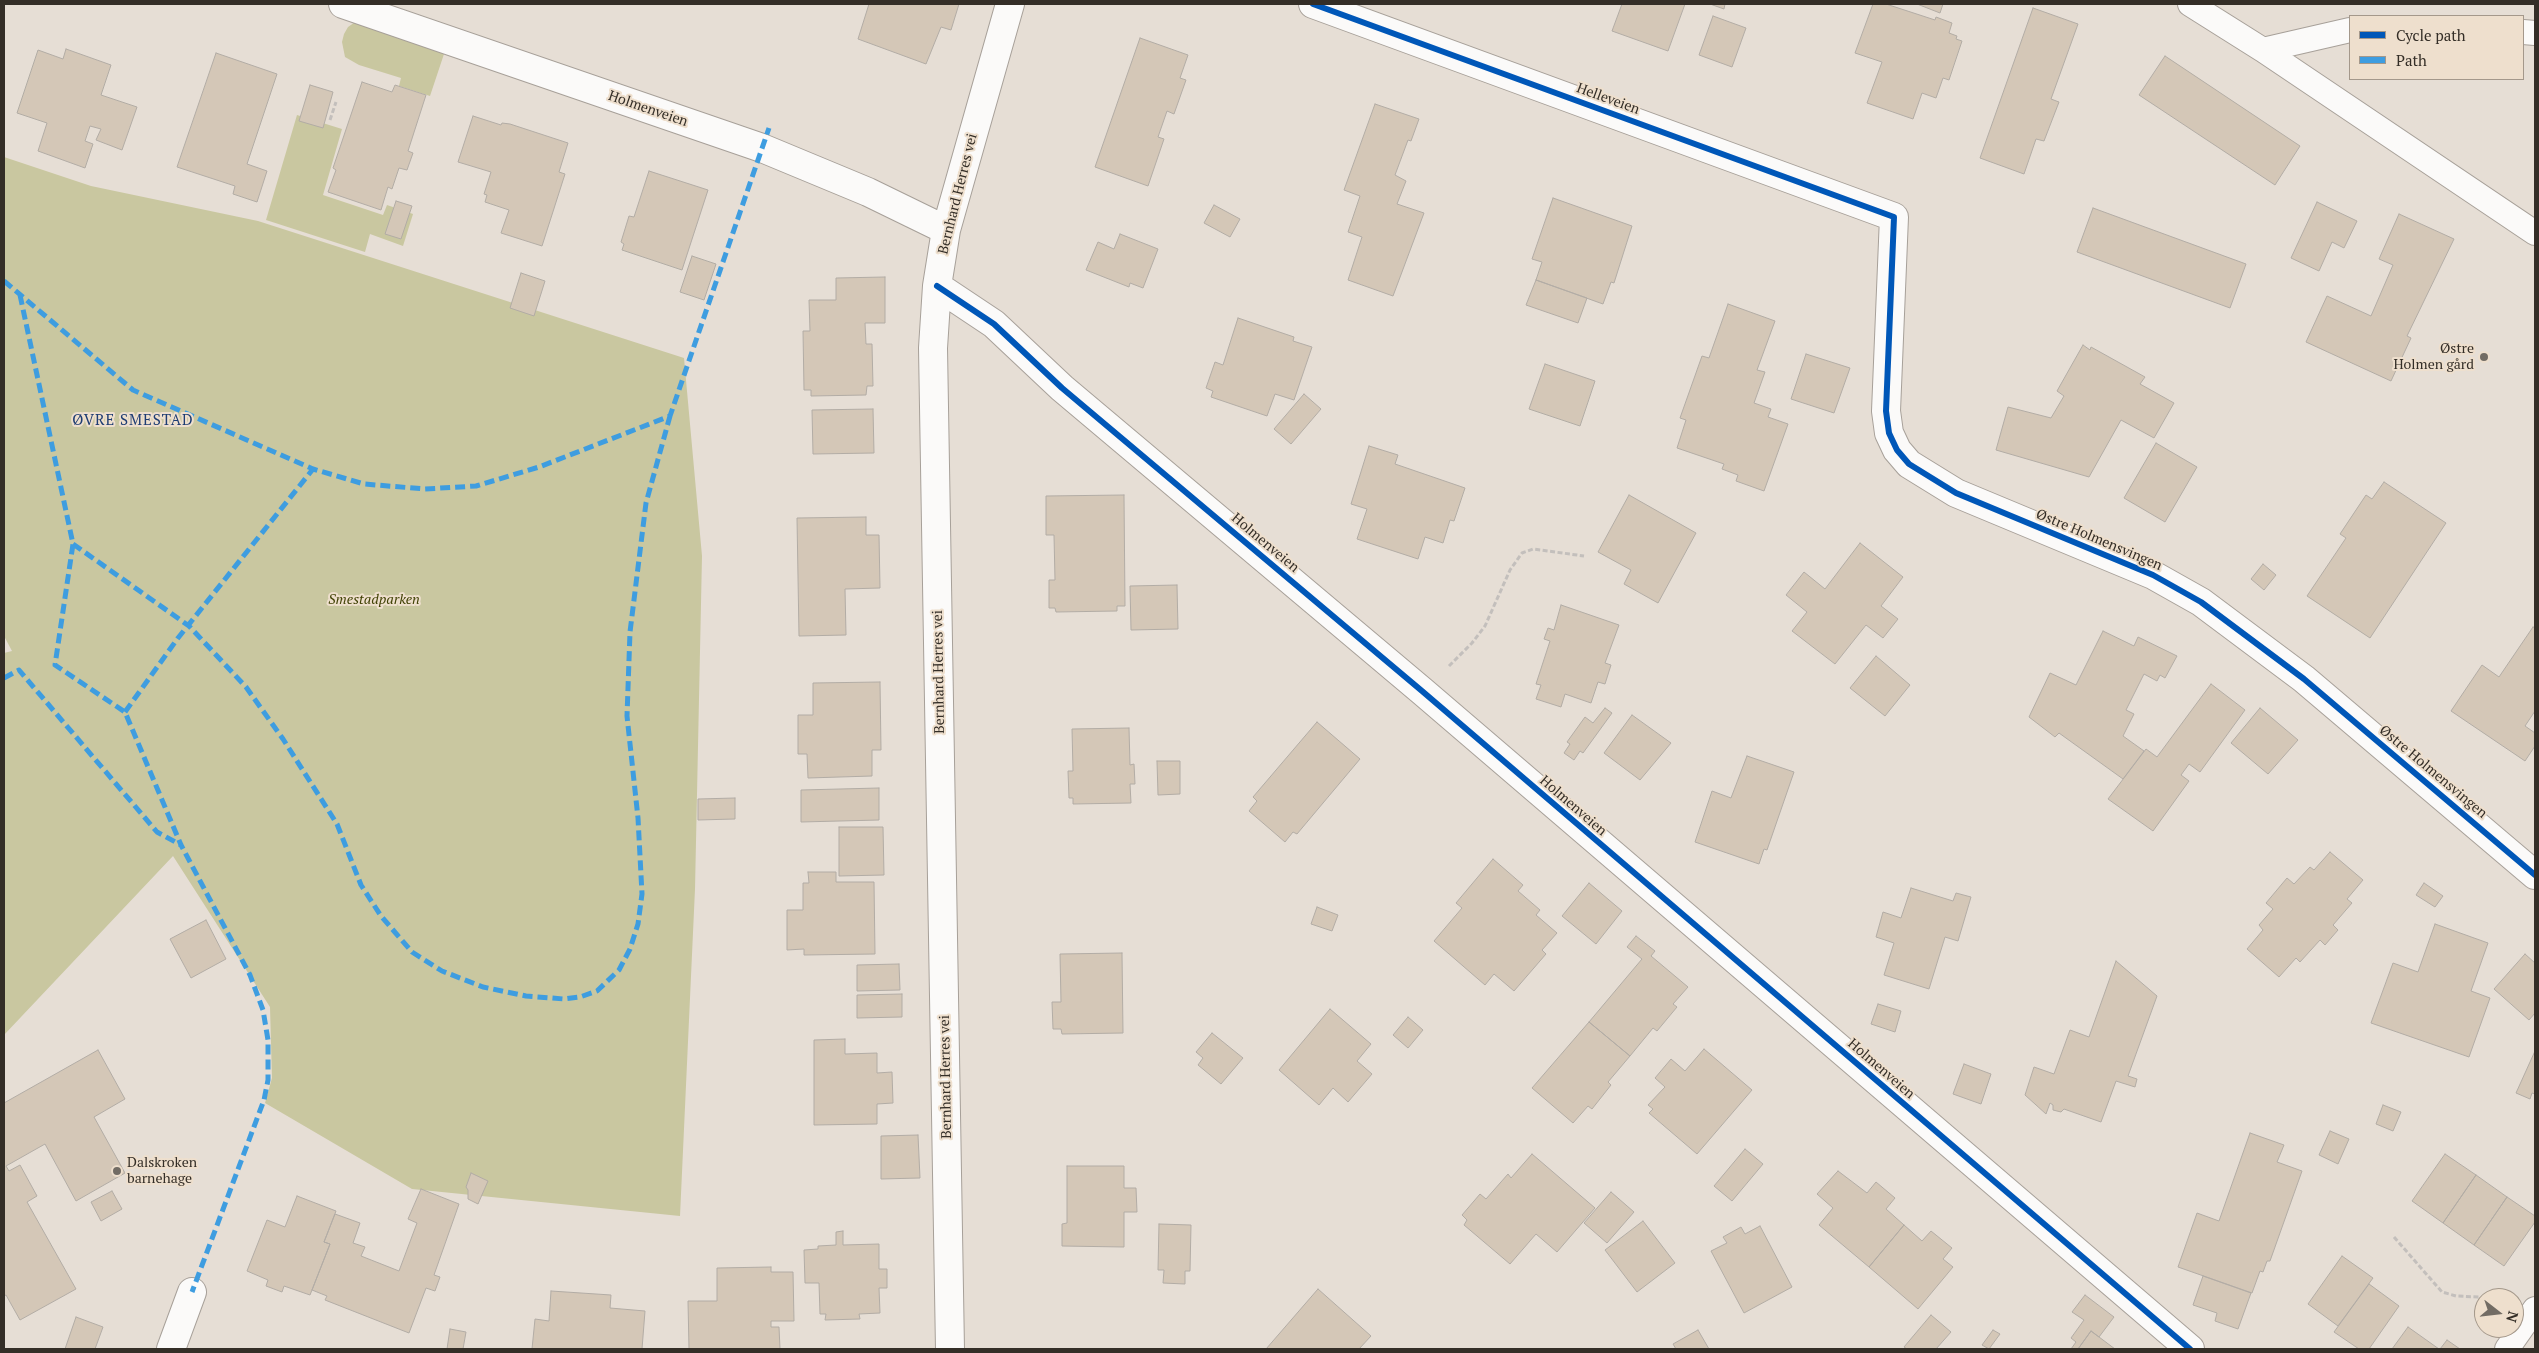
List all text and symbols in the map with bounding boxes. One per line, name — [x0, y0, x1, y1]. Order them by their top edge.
legend — [2349, 15, 2524, 80]
text: Cycle path — [2396, 25, 2466, 45]
text: Path — [2396, 50, 2427, 70]
street label: Helleveien — [1574, 80, 1642, 118]
street label: Holmenveien — [606, 88, 690, 130]
street label: Bernhard Herres vei — [935, 132, 981, 256]
place label: Østre Holmen gård — [2393, 341, 2474, 374]
marker: Østre Holmen gård — [2478, 351, 2490, 363]
district label: ØVRE SMESTAD — [71, 412, 195, 430]
street label: Østre Holmensvingen — [2033, 506, 2165, 574]
street label: Holmenveien — [1228, 510, 1302, 576]
park label: Smestadparken — [328, 592, 420, 608]
street label: Bernhard Herres vei — [930, 610, 948, 734]
street label: Østre Holmensvingen — [2376, 722, 2490, 822]
street label: Holmenveien — [1536, 772, 1610, 840]
street label: Bernhard Herres vei — [937, 1015, 955, 1139]
street label: Holmenveien — [1844, 1035, 1918, 1103]
place label: Dalskroken barnehage — [127, 1155, 197, 1188]
marker: Dalskroken barnehage — [111, 1165, 123, 1177]
north arrow — [2474, 1288, 2524, 1338]
text: N — [2502, 1309, 2524, 1325]

